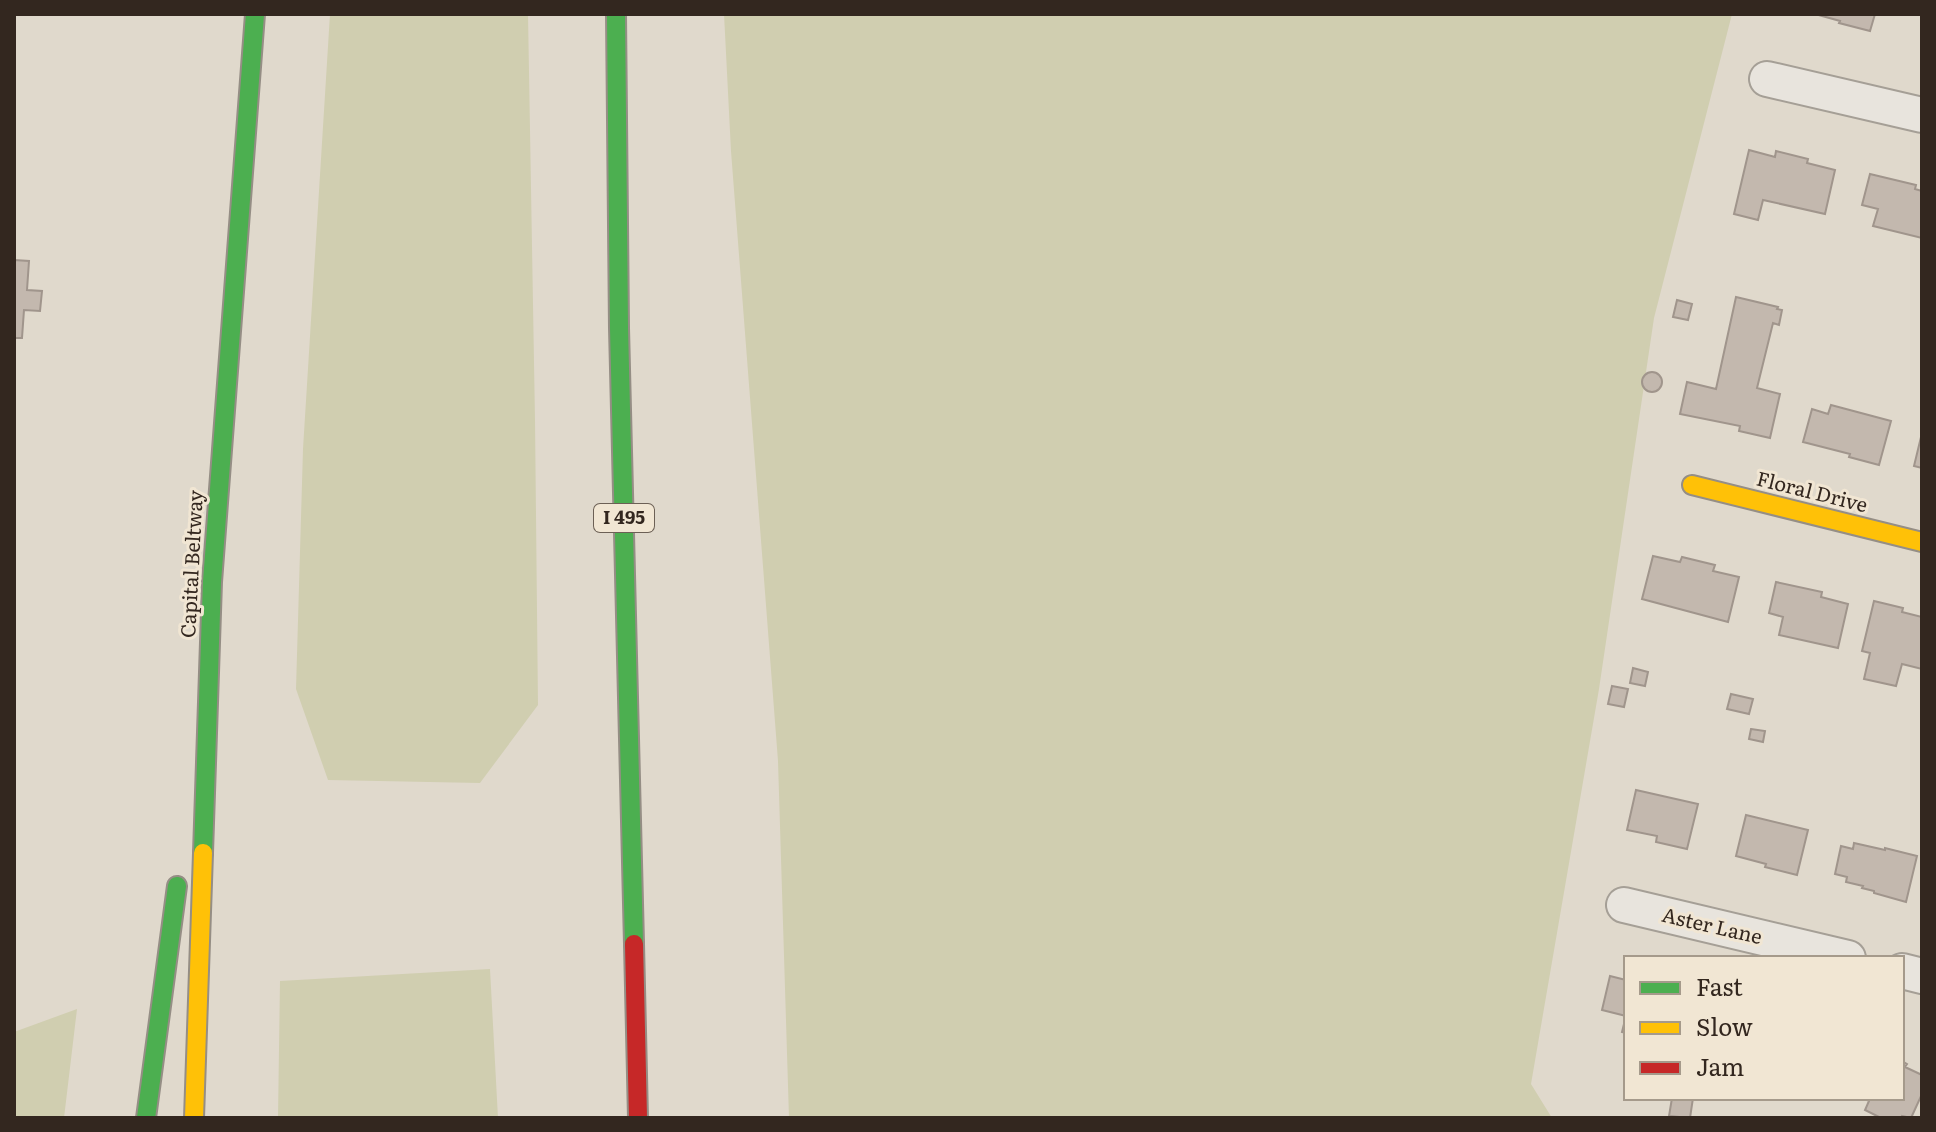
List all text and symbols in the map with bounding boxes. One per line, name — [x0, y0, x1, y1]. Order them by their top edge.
street label: Floral Drive — [1754, 462, 1871, 518]
street label: Capital Beltway — [171, 489, 209, 638]
road number: I 495 — [594, 504, 654, 532]
street label: Aster Lane — [1659, 898, 1766, 950]
legend — [1624, 956, 1904, 1100]
text: Fast — [1696, 968, 1743, 1003]
text: Slow — [1696, 1008, 1753, 1043]
text: Jam — [1696, 1048, 1744, 1083]

